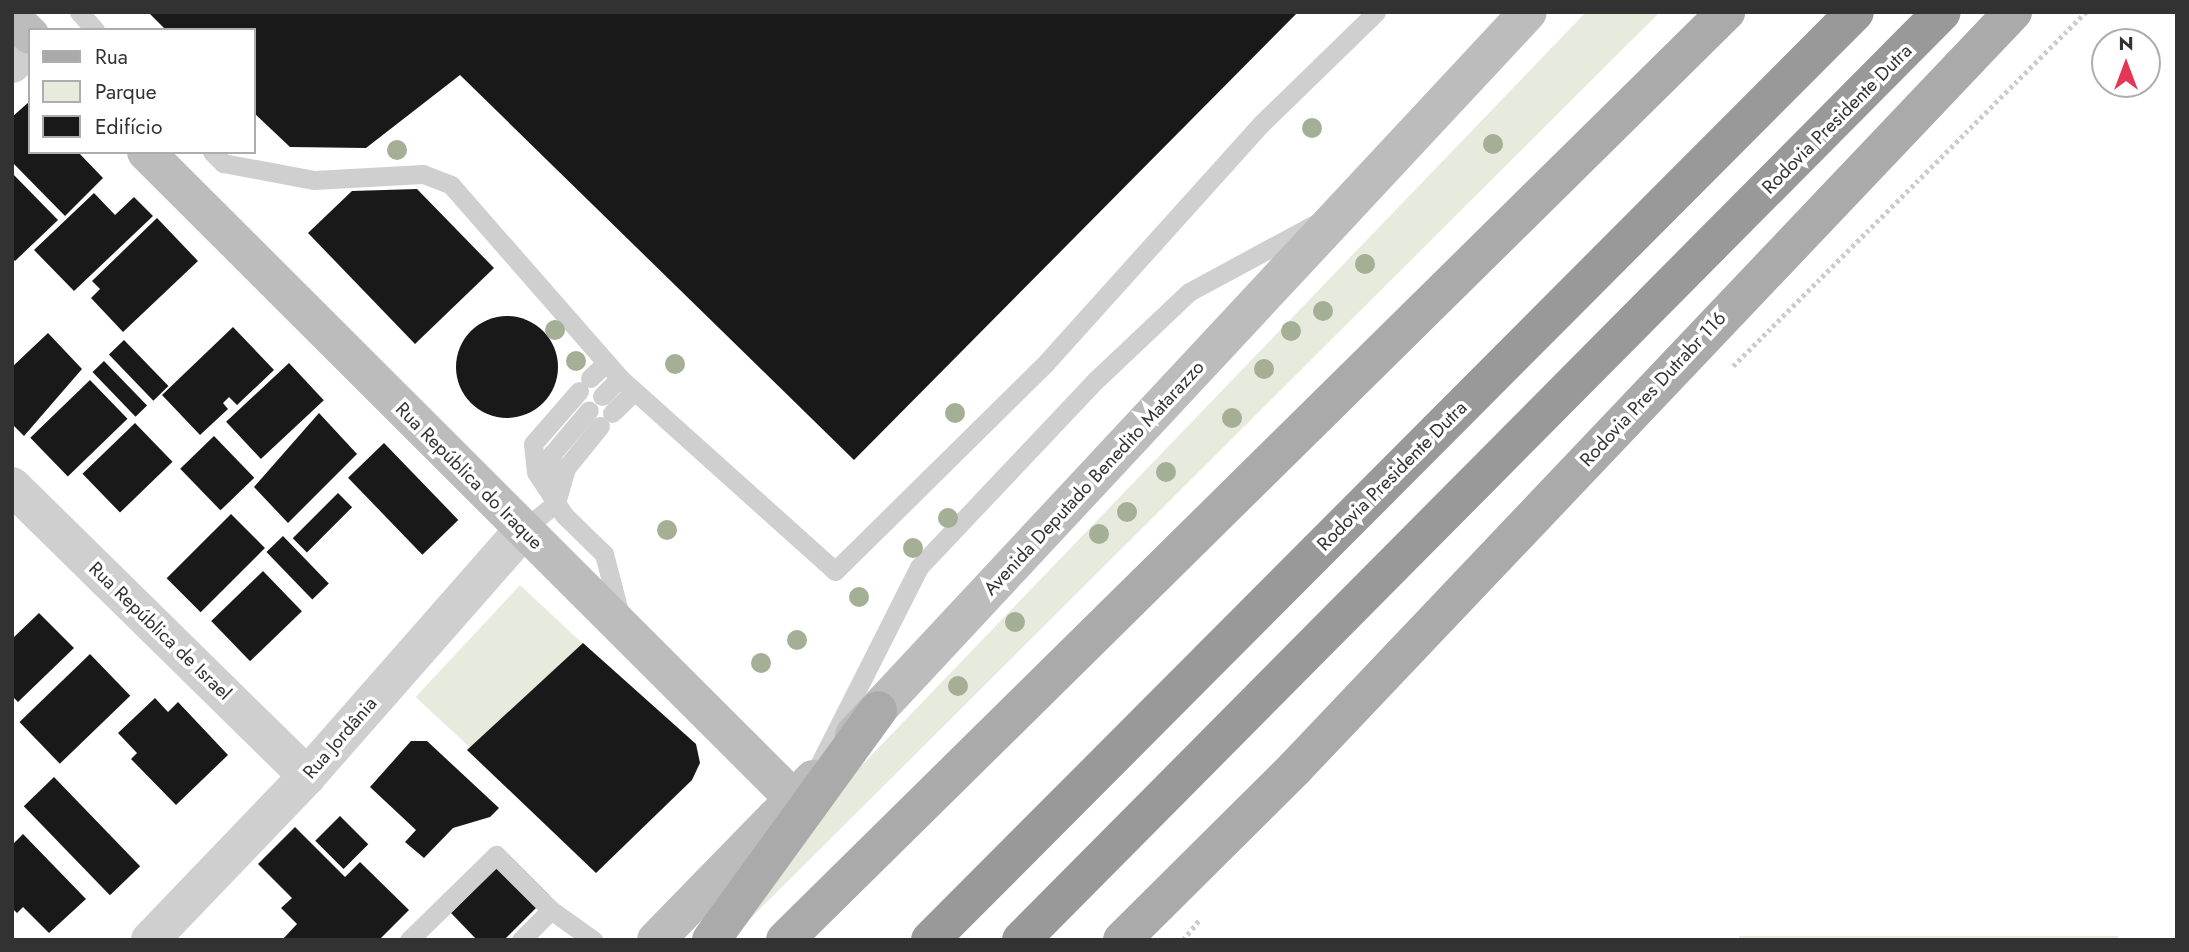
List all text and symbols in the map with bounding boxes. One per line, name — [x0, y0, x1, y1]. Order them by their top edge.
legend — [28, 28, 256, 154]
north arrow — [2091, 28, 2161, 98]
text: N — [2118, 30, 2134, 57]
street label: Rodovia Presidente Dutra — [1757, 39, 1917, 199]
text: Rua — [95, 42, 128, 72]
text: Parque — [95, 77, 157, 107]
text: Edifício — [95, 112, 162, 142]
street label: Rodovia Pres Dutrabr 116 — [1575, 307, 1731, 471]
street label: Avenida Deputado Benedito Matarazzo — [979, 356, 1209, 600]
street label: Rodovia Presidente Dutra — [1312, 396, 1472, 556]
street label: Rua República do Iraque — [391, 398, 547, 554]
street label: Rua República de Israel — [84, 557, 236, 705]
street label: Rua Jordânia — [298, 692, 382, 784]

